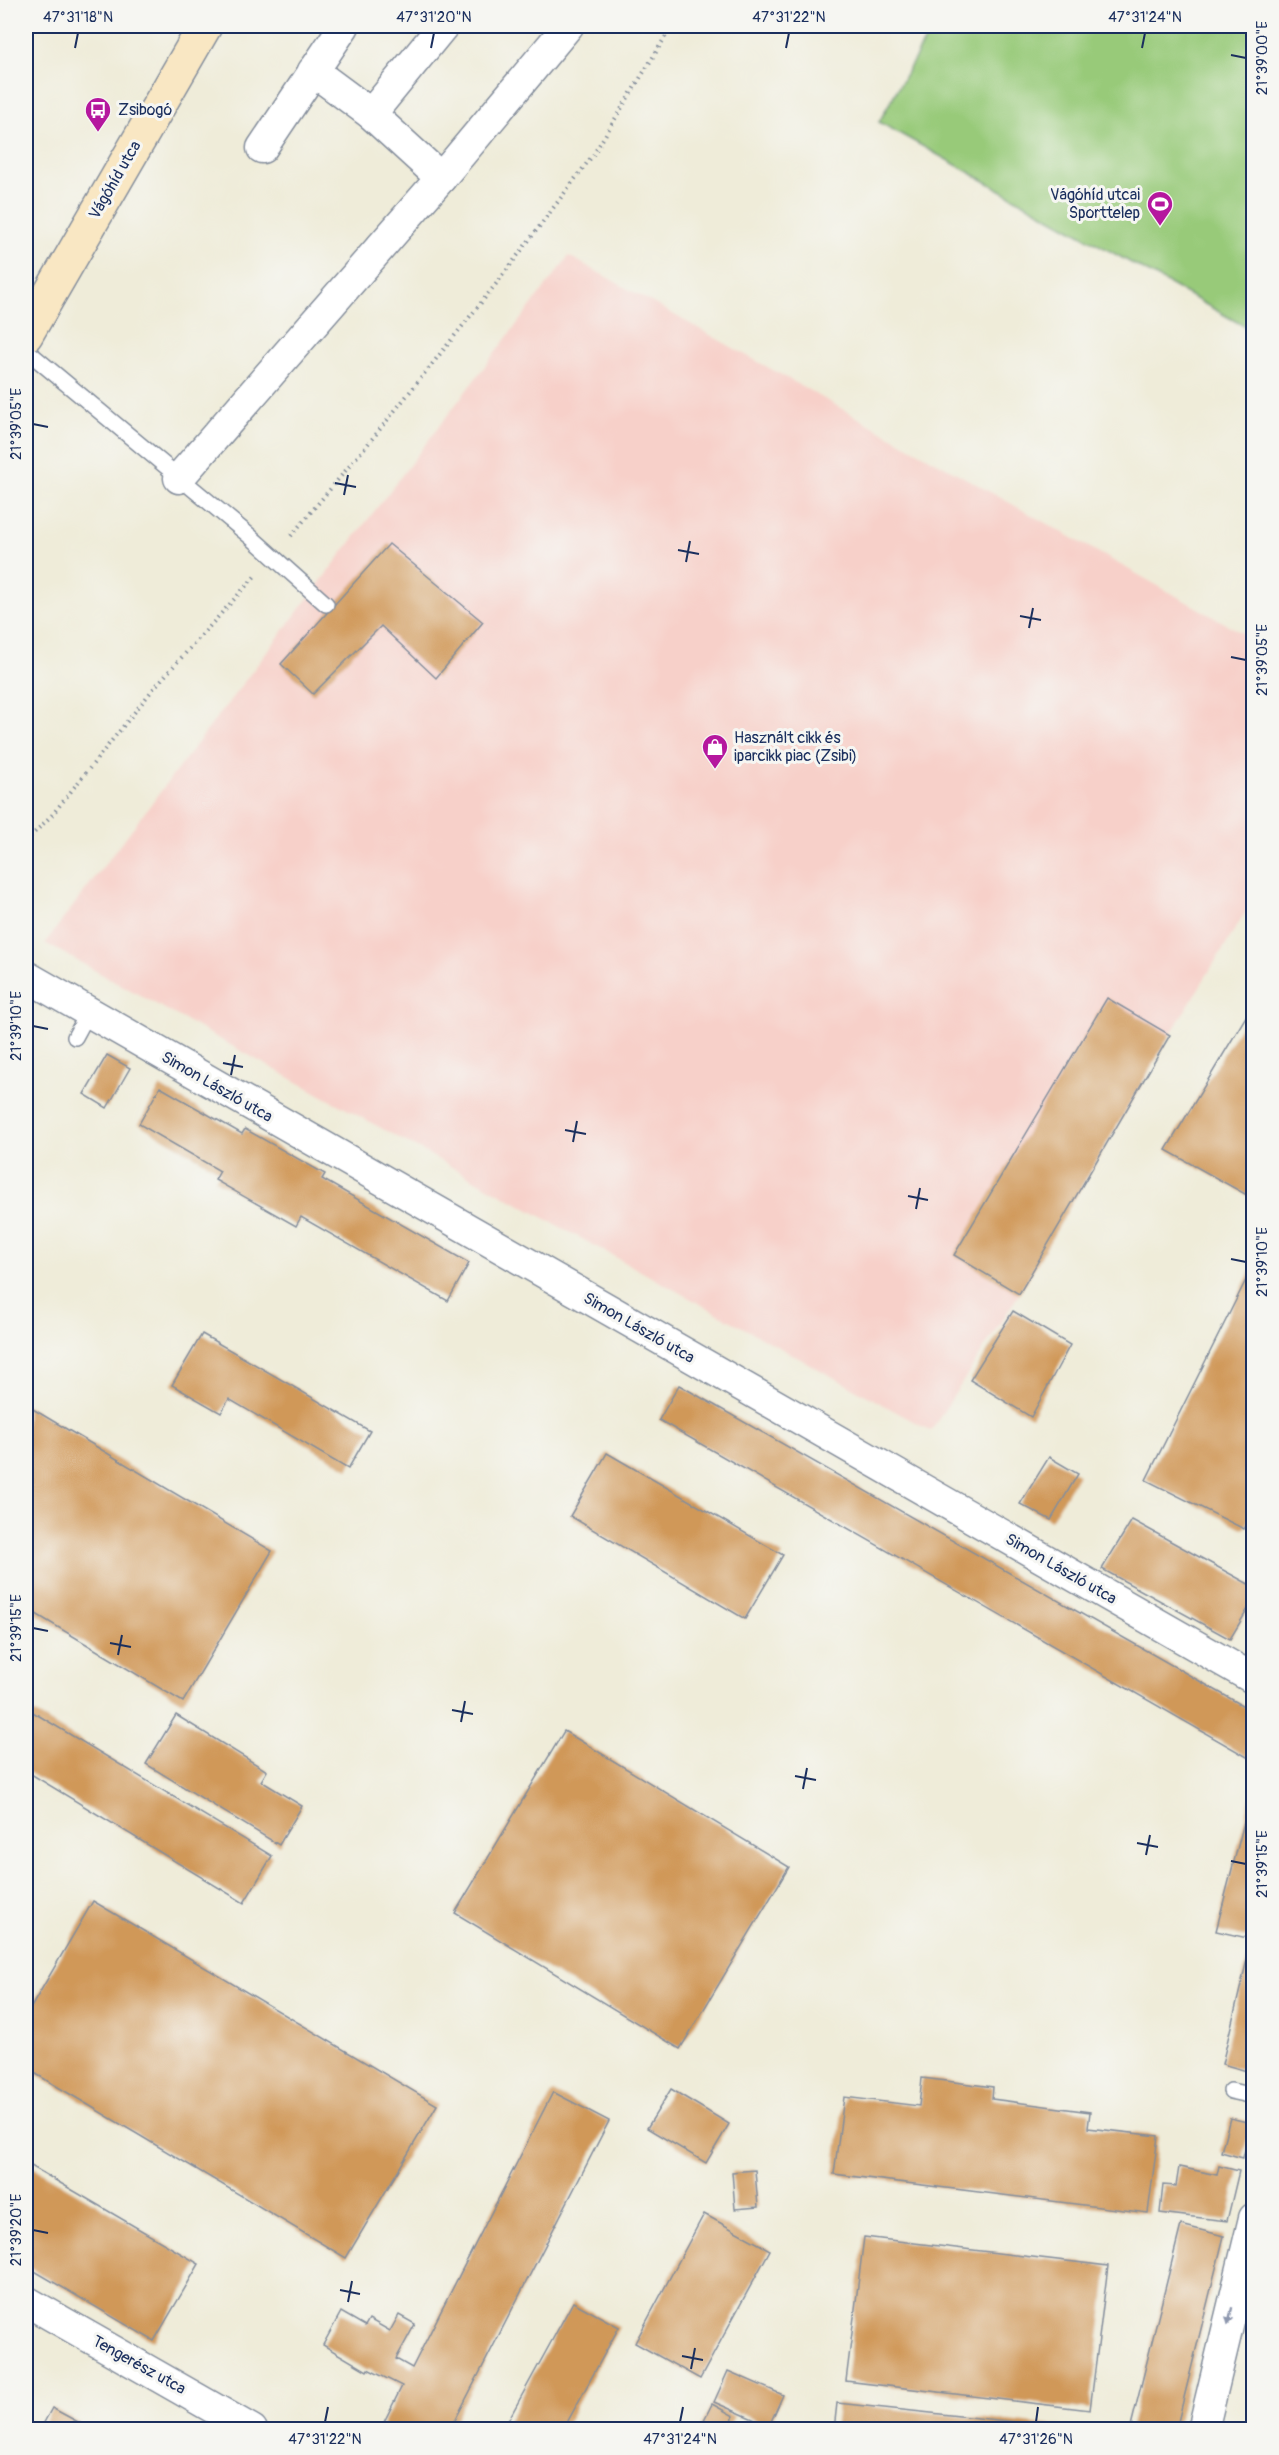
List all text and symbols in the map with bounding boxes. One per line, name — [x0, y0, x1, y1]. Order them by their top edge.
text: 47°31'18"N — [43, 8, 113, 27]
text: 47°31'20"N — [396, 8, 472, 27]
text: 47°31'22"N — [752, 8, 826, 27]
text: 47°31'24"N — [1108, 8, 1182, 27]
text: 21°39'00"E — [1253, 21, 1272, 95]
bus stop icon: Zsibogó — [83, 95, 113, 133]
place label: Zsibogó — [118, 100, 172, 120]
street label: Vágóhíd utca — [85, 137, 145, 223]
place label: Vágóhíd utcai Sporttelep — [1050, 185, 1140, 223]
sports icon: Vágóhíd utcai Sporttelep — [1145, 189, 1175, 227]
text: 21°39'05"E — [7, 388, 26, 460]
text: 21°39'05"E — [1253, 624, 1272, 696]
place label: Használt cikk és iparcikk piac (Zsibi) — [734, 728, 857, 766]
shop icon: Használt cikk és iparcikk piac (Zsibi) — [700, 732, 730, 770]
text: 21°39'10"E — [7, 991, 26, 1061]
street label: Simon László utca — [158, 1047, 276, 1127]
text: 21°39'10"E — [1253, 1227, 1272, 1297]
street label: Simon László utca — [580, 1288, 698, 1368]
street label: Simon László utca — [1002, 1529, 1120, 1609]
text: 21°39'15"E — [7, 1594, 26, 1662]
text: 21°39'15"E — [1253, 1830, 1272, 1898]
text: 21°39'20"E — [7, 2194, 26, 2266]
one-way arrow — [1224, 2307, 1234, 2325]
street label: Tengerész utca — [89, 2331, 189, 2399]
text: 47°31'22"N — [288, 2430, 362, 2449]
text: 47°31'24"N — [643, 2430, 717, 2449]
text: 47°31'26"N — [999, 2430, 1073, 2449]

